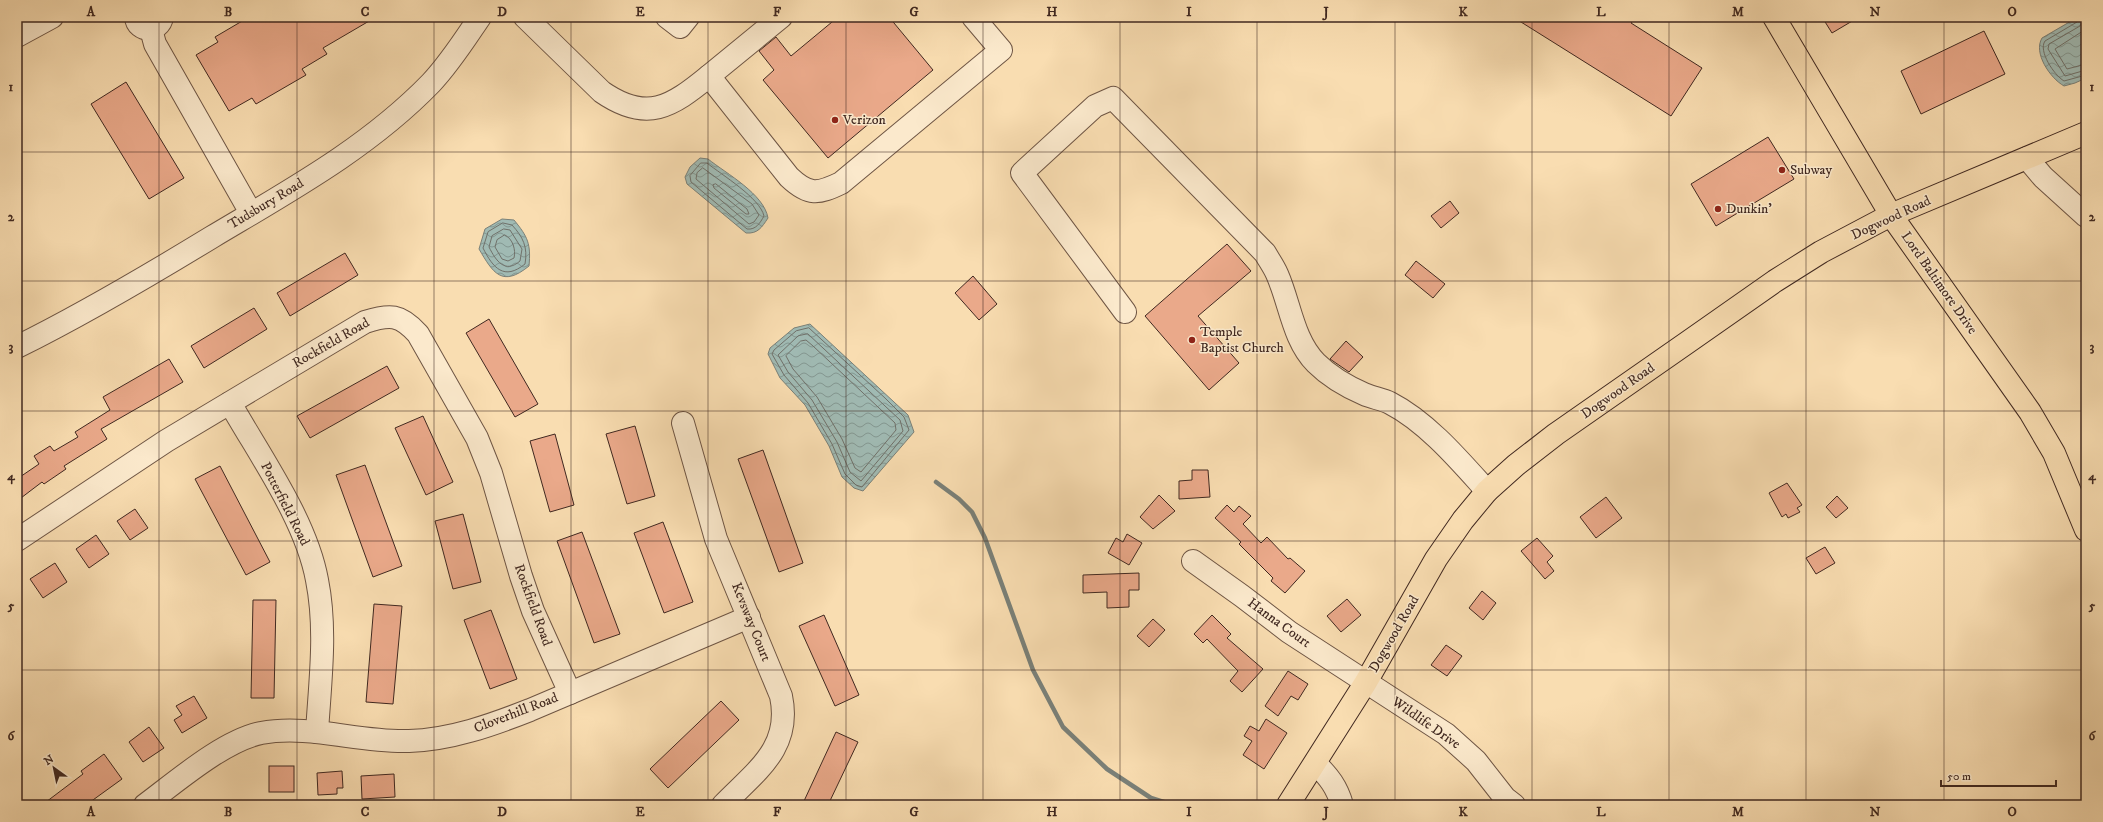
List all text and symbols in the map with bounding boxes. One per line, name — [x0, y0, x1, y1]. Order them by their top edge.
text: A — [86, 4, 96, 20]
text: B — [224, 4, 232, 20]
text: C — [361, 4, 370, 20]
text: D — [497, 4, 507, 20]
text: E — [635, 4, 645, 20]
text: F — [773, 4, 782, 20]
text: G — [909, 4, 919, 20]
text: H — [1047, 4, 1058, 20]
text: I — [1186, 4, 1192, 20]
text: J — [1321, 4, 1329, 21]
text: K — [1458, 4, 1468, 20]
text: L — [1596, 4, 1606, 20]
text: M — [1732, 4, 1744, 20]
text: N — [1870, 4, 1881, 20]
text: O — [2007, 4, 2017, 20]
text: 1 — [9, 79, 14, 95]
text: 1 — [2090, 79, 2095, 95]
place label: Verizon — [842, 111, 887, 129]
marker: Verizon — [830, 115, 840, 125]
place label: Subway — [1790, 161, 1832, 179]
marker: Subway — [1777, 165, 1787, 175]
street label: Tudsbury Road — [225, 174, 307, 234]
street label: Dogwood Road — [1848, 192, 1934, 244]
place label: Dunkin' — [1726, 200, 1772, 218]
marker: Dunkin' — [1713, 204, 1723, 214]
text: 2 — [8, 209, 15, 225]
text: 2 — [2089, 209, 2096, 225]
street label: Lord Baltimore Drive — [1897, 228, 1981, 338]
street label: Rockfield Road — [289, 314, 373, 372]
place label: Temple Baptist Church — [1200, 323, 1285, 357]
marker: Temple Baptist Church — [1187, 335, 1197, 345]
text: 3 — [9, 339, 14, 355]
text: 3 — [2090, 339, 2095, 355]
street label: Dogwood Road — [1578, 359, 1658, 423]
street label: Potterfield Road — [256, 459, 314, 549]
text: 4 — [6, 468, 15, 485]
text: 4 — [2087, 468, 2096, 485]
street label: Rockfield Road — [510, 562, 556, 648]
street label: Kevsway Court — [727, 580, 775, 664]
street label: Dogwood Road — [1365, 592, 1423, 676]
street label: Hanna Court — [1244, 594, 1315, 652]
text: 5 — [7, 598, 15, 614]
text: 5 — [2088, 598, 2096, 614]
street label: Cloverhill Road — [471, 689, 561, 737]
street label: Wildlife Drive — [1387, 692, 1464, 753]
text: 6 — [8, 728, 16, 744]
text: 6 — [2089, 728, 2097, 744]
north arrow — [34, 748, 74, 788]
text: N — [41, 752, 57, 769]
scale bar — [1941, 762, 2056, 788]
text: 50 m — [1947, 769, 1971, 784]
text: A — [86, 804, 96, 820]
text: B — [224, 804, 232, 820]
text: C — [361, 804, 370, 820]
text: D — [497, 804, 507, 820]
text: E — [635, 804, 645, 820]
text: F — [773, 804, 782, 820]
text: G — [909, 804, 919, 820]
text: H — [1047, 804, 1058, 820]
text: I — [1186, 804, 1192, 820]
text: J — [1321, 804, 1329, 821]
text: K — [1458, 804, 1468, 820]
text: L — [1596, 804, 1606, 820]
text: M — [1732, 804, 1744, 820]
text: N — [1870, 804, 1881, 820]
text: O — [2007, 804, 2017, 820]

